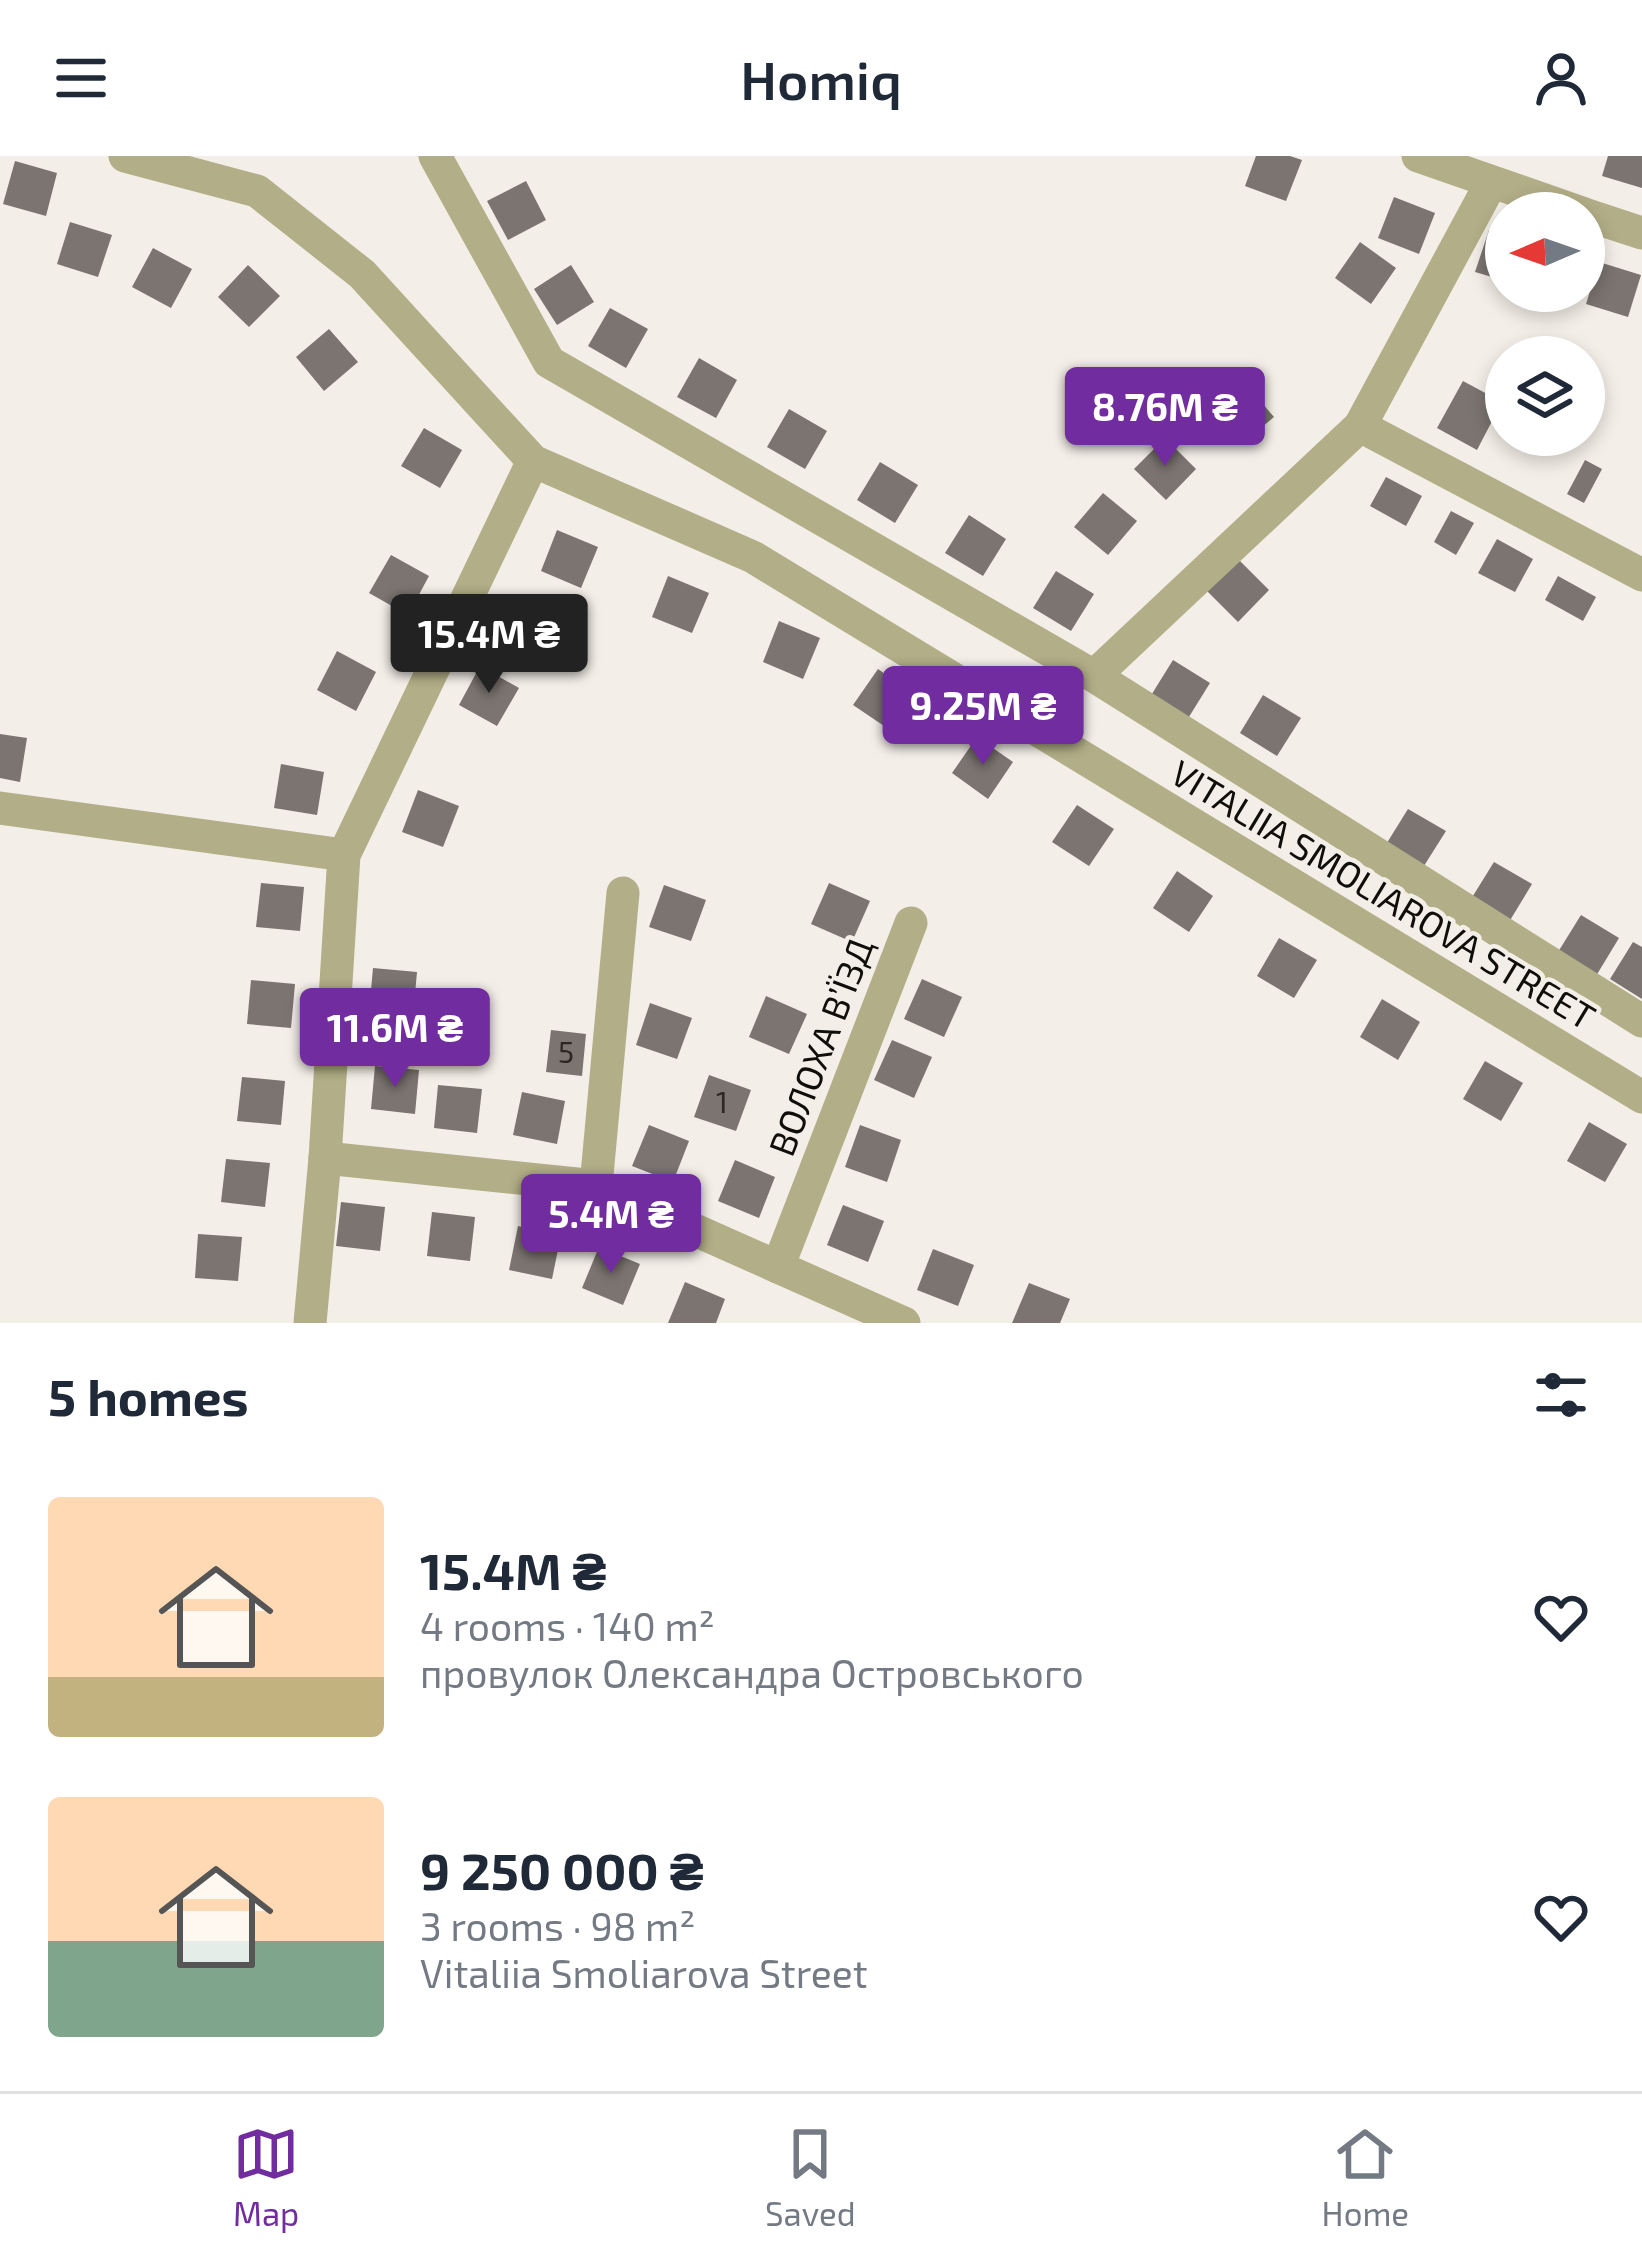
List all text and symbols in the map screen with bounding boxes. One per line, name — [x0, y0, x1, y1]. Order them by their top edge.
icon: menu — [48, 45, 114, 111]
icon: person — [1528, 45, 1594, 111]
text: Homiq — [740, 46, 902, 111]
north arrow — [1485, 192, 1605, 312]
map controls — [1485, 192, 1605, 456]
button: layers — [1485, 336, 1605, 456]
pin: 8.76M ₴ — [1054, 367, 1276, 469]
text: 8.76M ₴ — [1092, 382, 1238, 429]
pin: 15.4M ₴ — [378, 594, 600, 696]
text: 15.4M ₴ — [418, 609, 560, 656]
pin: 9.25M ₴ — [872, 666, 1094, 768]
text: 9.25M ₴ — [910, 681, 1056, 728]
street label: VITALIIA SMOLIAROVA STREET — [1164, 750, 1603, 1037]
street label: ВОЛОХА В’ЇЗД — [758, 932, 881, 1161]
pin: 11.6M ₴ — [284, 988, 506, 1090]
text: 11.6M ₴ — [327, 1003, 463, 1050]
house number: 5 — [558, 1033, 574, 1069]
house number: 1 — [716, 1083, 728, 1119]
pin: 5.4M ₴ — [513, 1174, 709, 1276]
text: 5.4M ₴ — [548, 1189, 674, 1236]
icon: filters — [1528, 1362, 1594, 1428]
text: 5 homes — [48, 1365, 249, 1426]
text: 15.4M ₴ — [420, 1539, 607, 1600]
icon: home — [144, 1545, 288, 1689]
icon: heart — [1528, 1584, 1594, 1650]
text: 4 rooms · 140 m² — [420, 1602, 715, 1649]
text: провулок Олександра Островського — [420, 1649, 1084, 1696]
text: 9 250 000 ₴ — [420, 1839, 704, 1900]
icon: home — [144, 1845, 288, 1989]
icon: heart — [1528, 1884, 1594, 1950]
text: 3 rooms · 98 m² — [420, 1902, 695, 1949]
text: Vitaliia Smoliarova Street — [420, 1949, 868, 1996]
tab: Map — [233, 2121, 299, 2233]
tab: Saved — [765, 2121, 856, 2233]
tab: Home — [1322, 2121, 1409, 2233]

